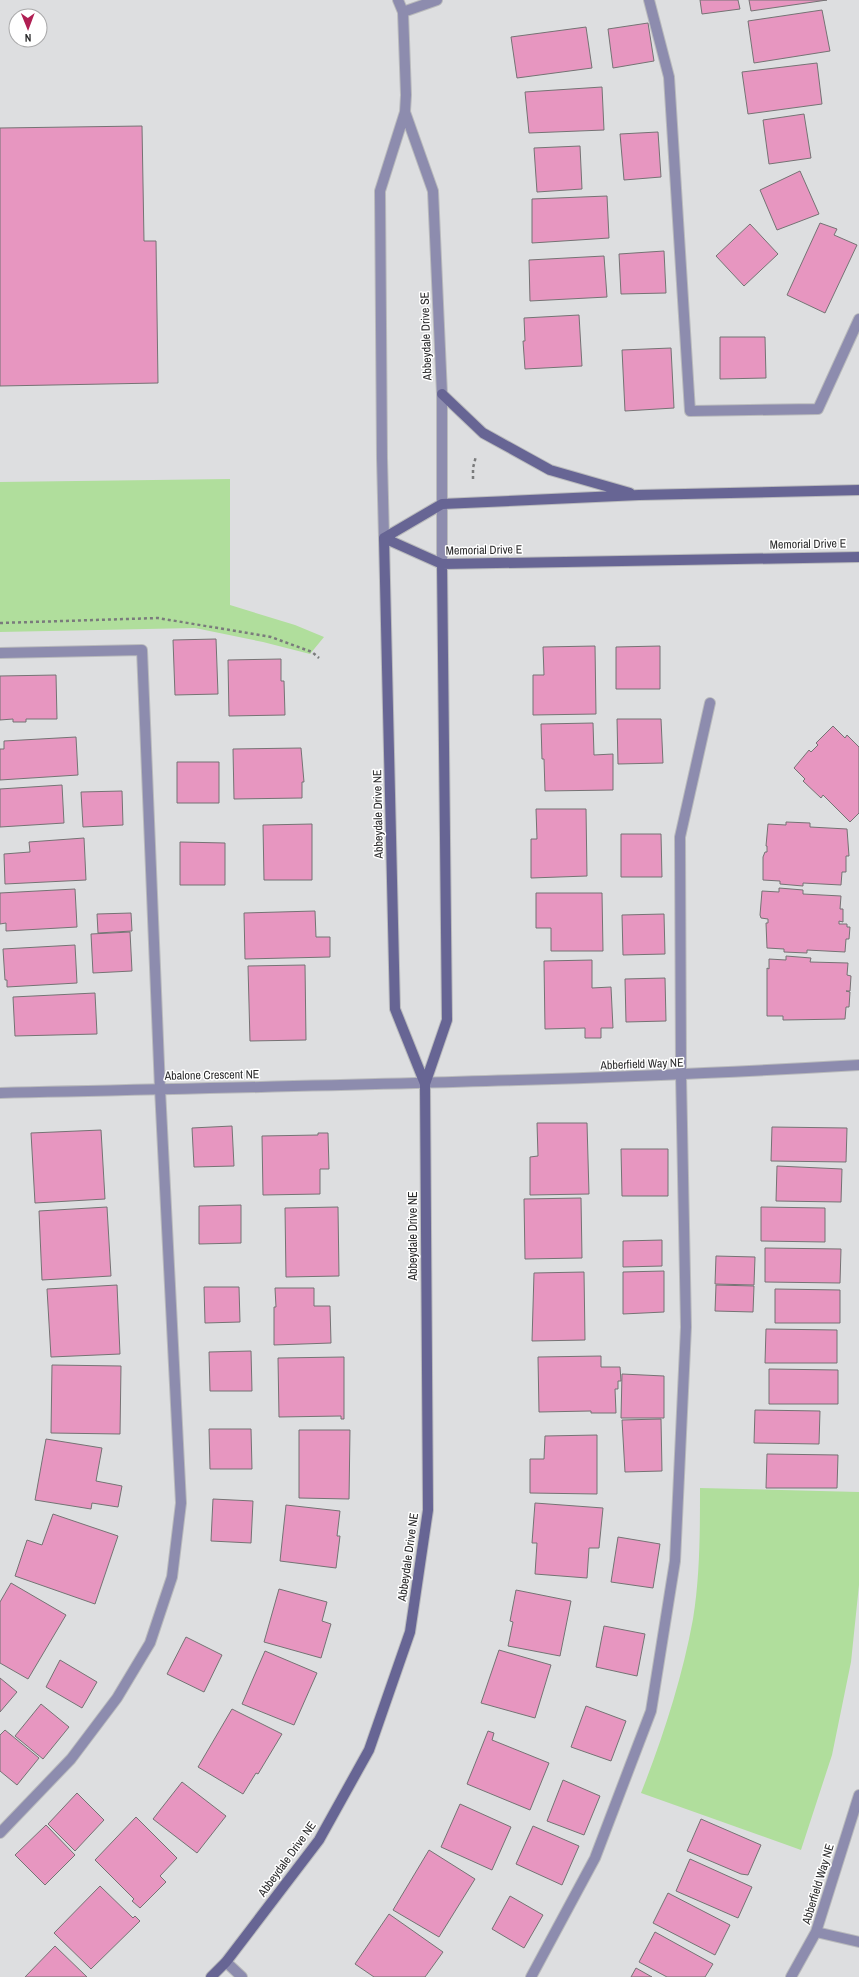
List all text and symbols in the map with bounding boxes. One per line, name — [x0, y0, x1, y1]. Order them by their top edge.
north arrow — [8, 8, 48, 48]
text: N — [25, 31, 32, 45]
street label: Abbeydale Drive SE — [416, 291, 436, 382]
street label: Memorial Drive E — [770, 535, 846, 553]
street label: Memorial Drive E — [446, 541, 522, 559]
street label: Abbeydale Drive NE — [369, 769, 387, 860]
street label: Abberfield Way NE — [599, 1055, 684, 1073]
street label: Abalone Crescent NE — [164, 1066, 259, 1084]
street label: Abbeydale Drive NE — [405, 1191, 421, 1282]
street label: Abbeydale Drive NE — [394, 1512, 422, 1603]
street label: Abbeydale Drive NE — [254, 1818, 320, 1901]
street label: Abberfield Way NE — [798, 1842, 838, 1927]

